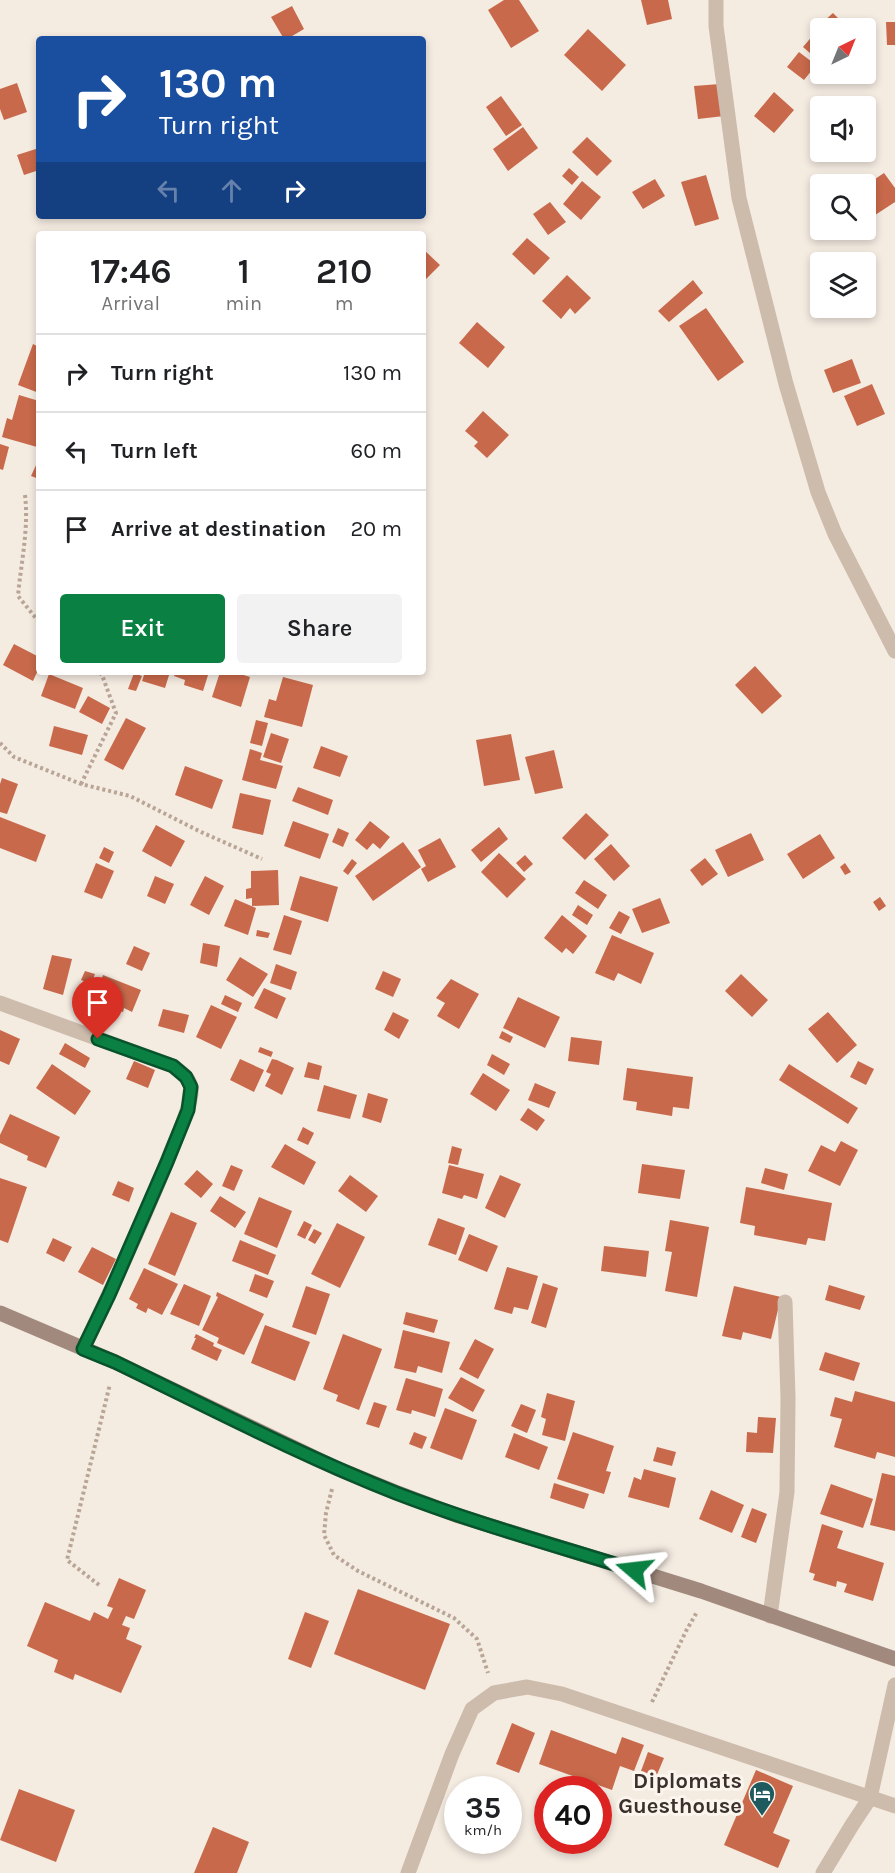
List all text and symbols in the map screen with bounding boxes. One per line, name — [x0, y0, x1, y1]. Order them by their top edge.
north arrow — [810, 18, 876, 84]
map controls — [810, 18, 876, 318]
text: 130 m — [159, 58, 277, 108]
icon: right — [60, 60, 138, 138]
button: sound — [810, 96, 876, 162]
text: Turn right — [159, 109, 279, 141]
icon: left — [152, 174, 185, 207]
icon: ahead — [215, 174, 248, 207]
icon: right — [278, 174, 311, 207]
button: search — [810, 174, 876, 240]
text: 17:46 — [90, 250, 172, 292]
text: 1 — [237, 250, 250, 292]
text: 210 — [316, 250, 372, 292]
button: layers — [810, 252, 876, 318]
text: Arrival — [101, 292, 160, 315]
text: min — [225, 292, 262, 315]
text: m — [335, 292, 353, 315]
icon: right — [60, 357, 93, 390]
text: Turn right — [111, 360, 214, 386]
text: 130 m — [343, 360, 402, 386]
icon: left — [60, 435, 93, 468]
text: Turn left — [111, 438, 198, 464]
text: 60 m — [351, 438, 402, 464]
icon: arrive — [60, 513, 93, 546]
text: Arrive at destination — [111, 516, 326, 542]
text: 20 m — [350, 516, 402, 542]
button: Exit — [60, 594, 225, 663]
button: Share — [237, 594, 402, 663]
pin — [72, 977, 123, 1039]
icon: arrive — [81, 986, 114, 1019]
position arrow — [602, 1538, 666, 1602]
place label: Diplomats Guesthouse — [618, 1768, 742, 1819]
speed limit sign: 40 — [534, 1776, 612, 1854]
hotel icon: Diplomats Guesthouse — [747, 1779, 777, 1817]
text: 35 — [465, 1790, 501, 1826]
text: km/h — [464, 1821, 502, 1839]

